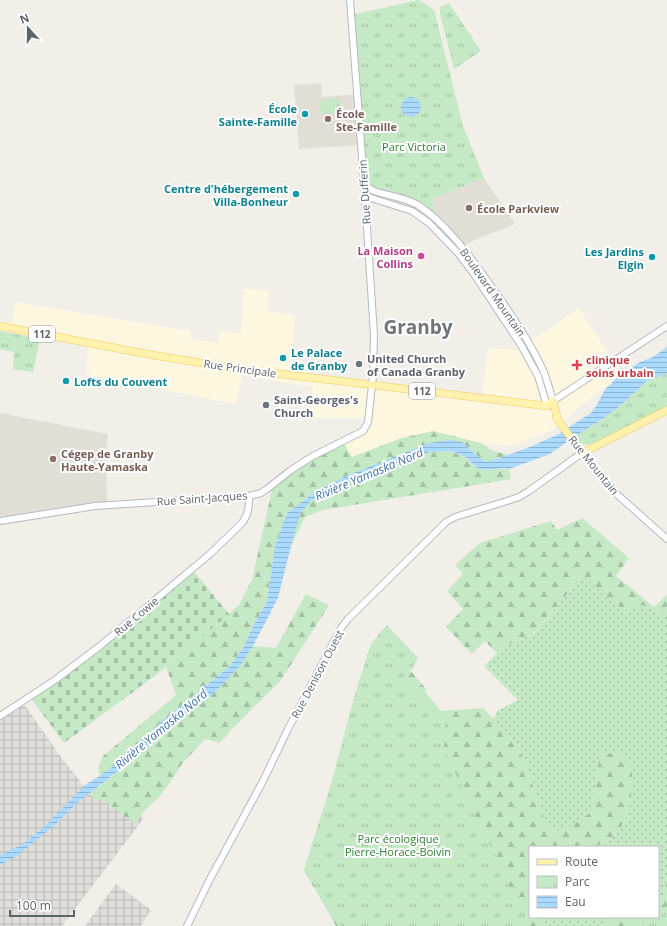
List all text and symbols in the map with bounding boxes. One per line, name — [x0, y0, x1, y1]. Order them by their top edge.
north arrow — [8, 8, 48, 48]
text: N — [17, 10, 31, 27]
place label: École Sainte-Famille — [219, 101, 297, 129]
place label: École Ste-Famille — [336, 106, 397, 134]
marker: École Sainte-Famille — [300, 109, 310, 119]
marker: École Ste-Famille — [323, 114, 333, 124]
park label: Parc Victoria — [382, 139, 446, 154]
street label: Rue Dufferin — [354, 159, 374, 225]
place label: Centre d'hébergement Villa-Bonheur — [164, 181, 288, 209]
marker: Centre d'hébergement Villa-Bonheur — [291, 189, 301, 199]
place label: École Parkview — [477, 201, 560, 216]
marker: École Parkview — [464, 203, 474, 213]
place label: La Maison Collins — [357, 243, 414, 271]
place label: Les Jardins Elgin — [585, 244, 645, 272]
street label: Boulevard Mountain — [457, 245, 529, 339]
marker: La Maison Collins — [416, 251, 426, 261]
marker: Les Jardins Elgin — [647, 252, 657, 262]
district label: Granby — [383, 314, 453, 340]
road number: 112 — [29, 326, 55, 342]
place label: Le Palace de Granby — [291, 345, 348, 373]
place label: United Church of Canada Granby — [367, 351, 466, 379]
place label: clinique soins urbain — [586, 352, 654, 380]
marker: Le Palace de Granby — [278, 353, 288, 363]
street label: Rue Principale — [203, 355, 277, 381]
marker: United Church of Canada Granby — [354, 359, 364, 369]
marker: clinique soins urbain — [571, 359, 583, 371]
place label: Lofts du Couvent — [74, 374, 167, 389]
marker: Lofts du Couvent — [61, 376, 71, 386]
road number: 112 — [409, 383, 435, 399]
place label: Saint-Georges's Church — [274, 392, 359, 420]
marker: Saint-Georges's Church — [261, 400, 271, 410]
street label: Rue Mountain — [565, 432, 623, 498]
water label: Rivière Yamaska Nord — [312, 443, 427, 505]
place label: Cégep de Granby Haute-Yamaska — [61, 446, 154, 474]
marker: Cégep de Granby Haute-Yamaska — [48, 454, 58, 464]
street label: Rue Saint-Jacques — [156, 487, 248, 509]
street label: Rue Cowie — [111, 593, 161, 639]
street label: Rue Denison Ouest — [287, 627, 347, 721]
water label: Rivière Yamaska Nord — [111, 684, 212, 773]
park label: Parc écologique Pierre-Horace-Boivin — [345, 831, 451, 859]
legend — [529, 846, 659, 918]
text: Route — [565, 853, 598, 870]
text: Parc — [565, 873, 590, 890]
scale bar — [10, 892, 74, 918]
text: Eau — [565, 893, 586, 910]
text: 100 m — [16, 897, 51, 914]

